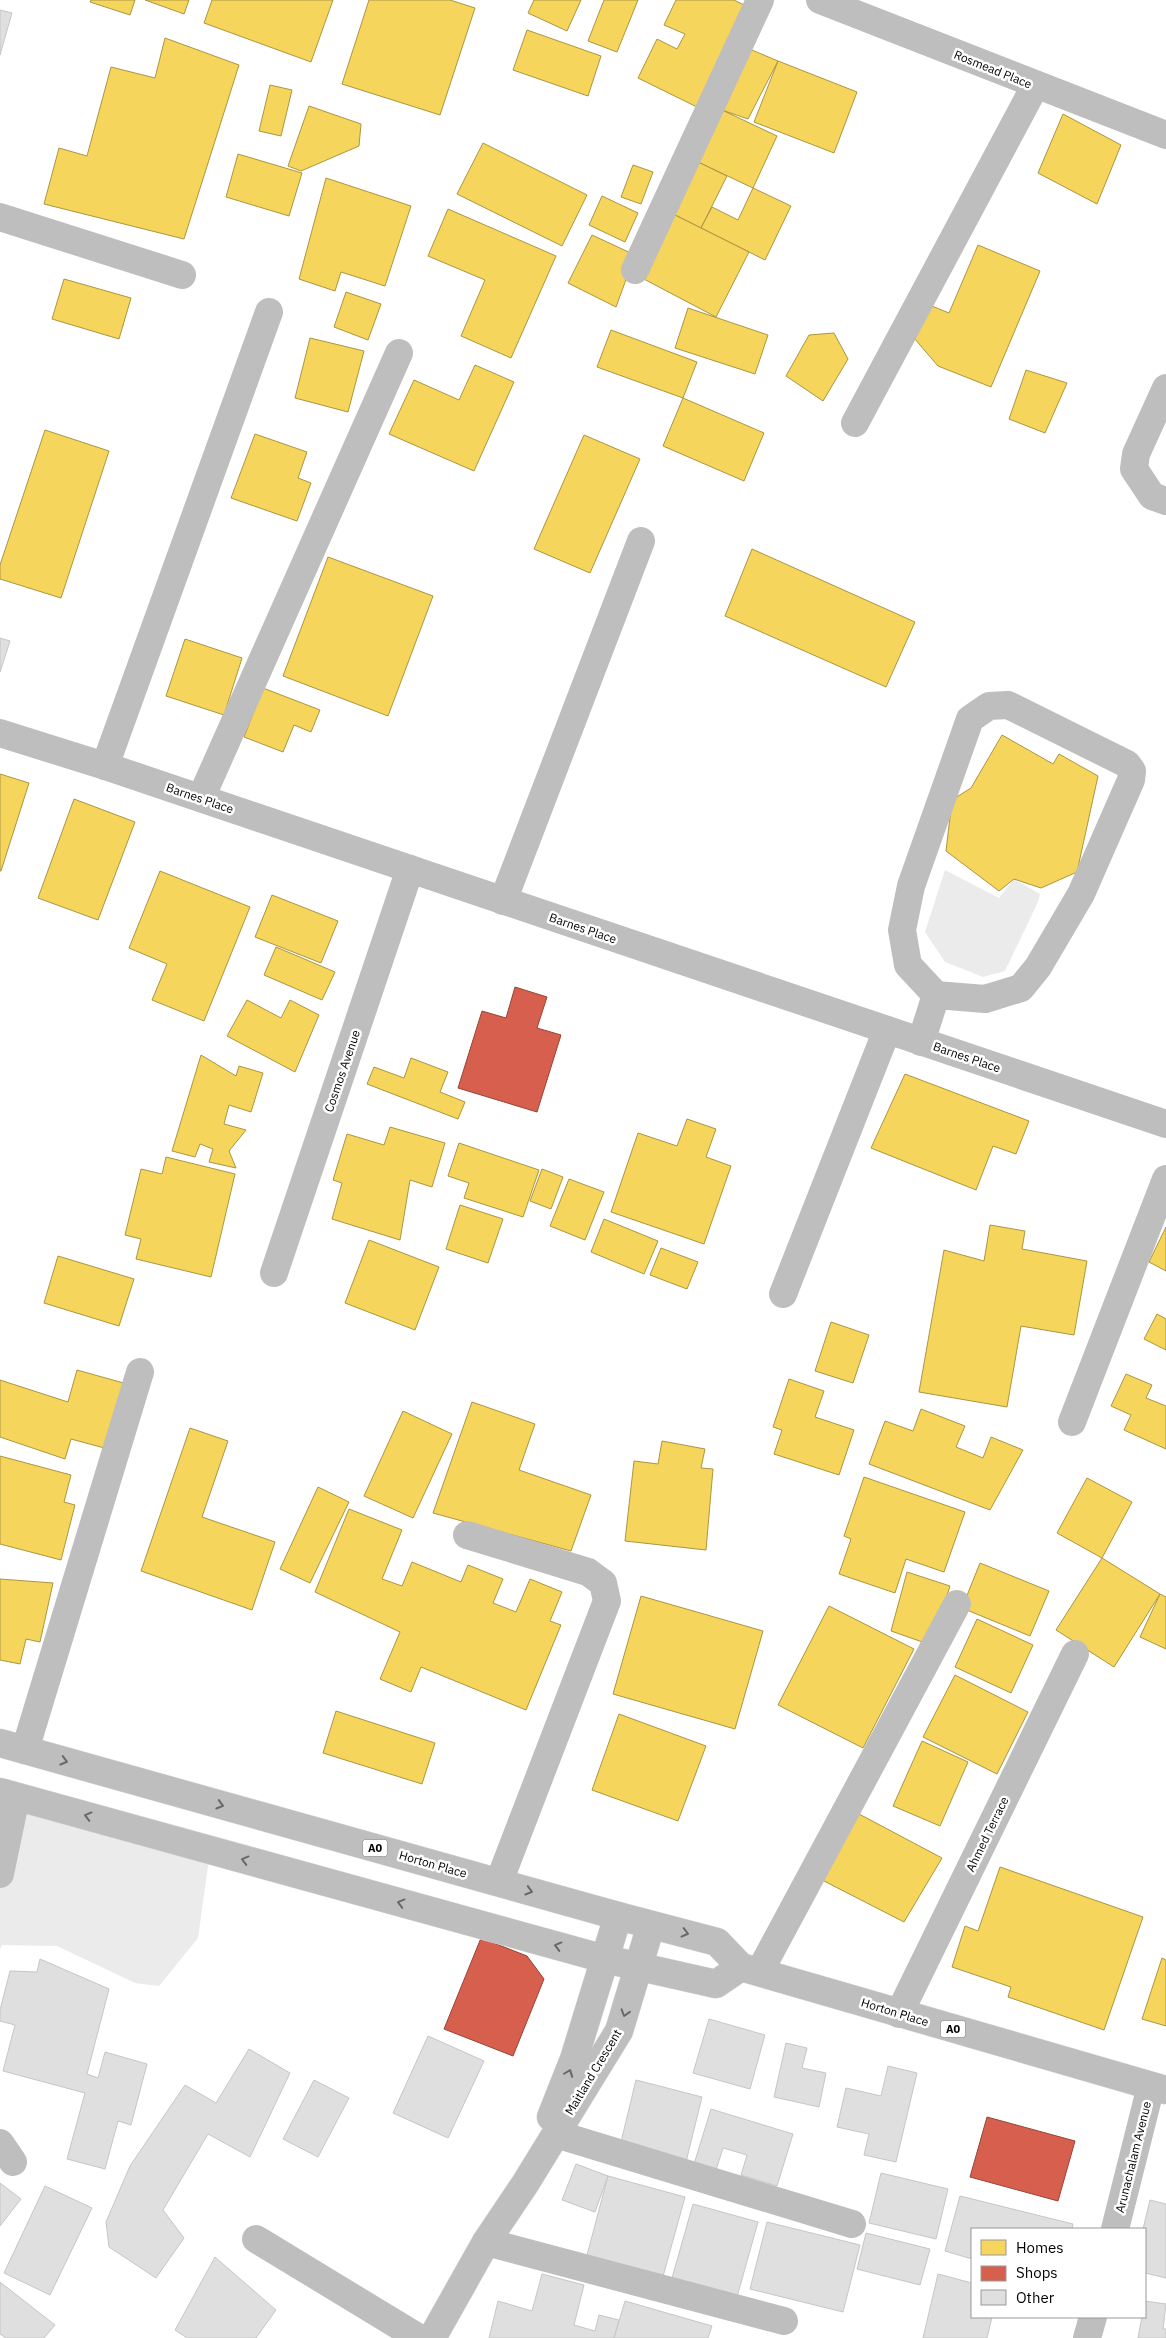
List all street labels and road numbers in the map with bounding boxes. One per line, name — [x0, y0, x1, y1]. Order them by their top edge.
street label: Rosmead Place — [952, 47, 1035, 92]
street label: Barnes Place — [164, 779, 236, 817]
street label: Barnes Place — [547, 909, 619, 947]
street label: Cosmos Avenue — [321, 1028, 363, 1114]
street label: Barnes Place — [931, 1038, 1003, 1076]
street label: Ahmed Terrace — [962, 1794, 1012, 1874]
road number: A0 — [362, 1840, 388, 1856]
street label: Horton Place — [397, 1847, 469, 1881]
street label: Horton Place — [859, 1995, 931, 2029]
road number: A0 — [940, 2020, 966, 2038]
street label: Maitland Crescent — [561, 2026, 625, 2118]
street label: Arunachalam Avenue — [1112, 2099, 1154, 2214]

